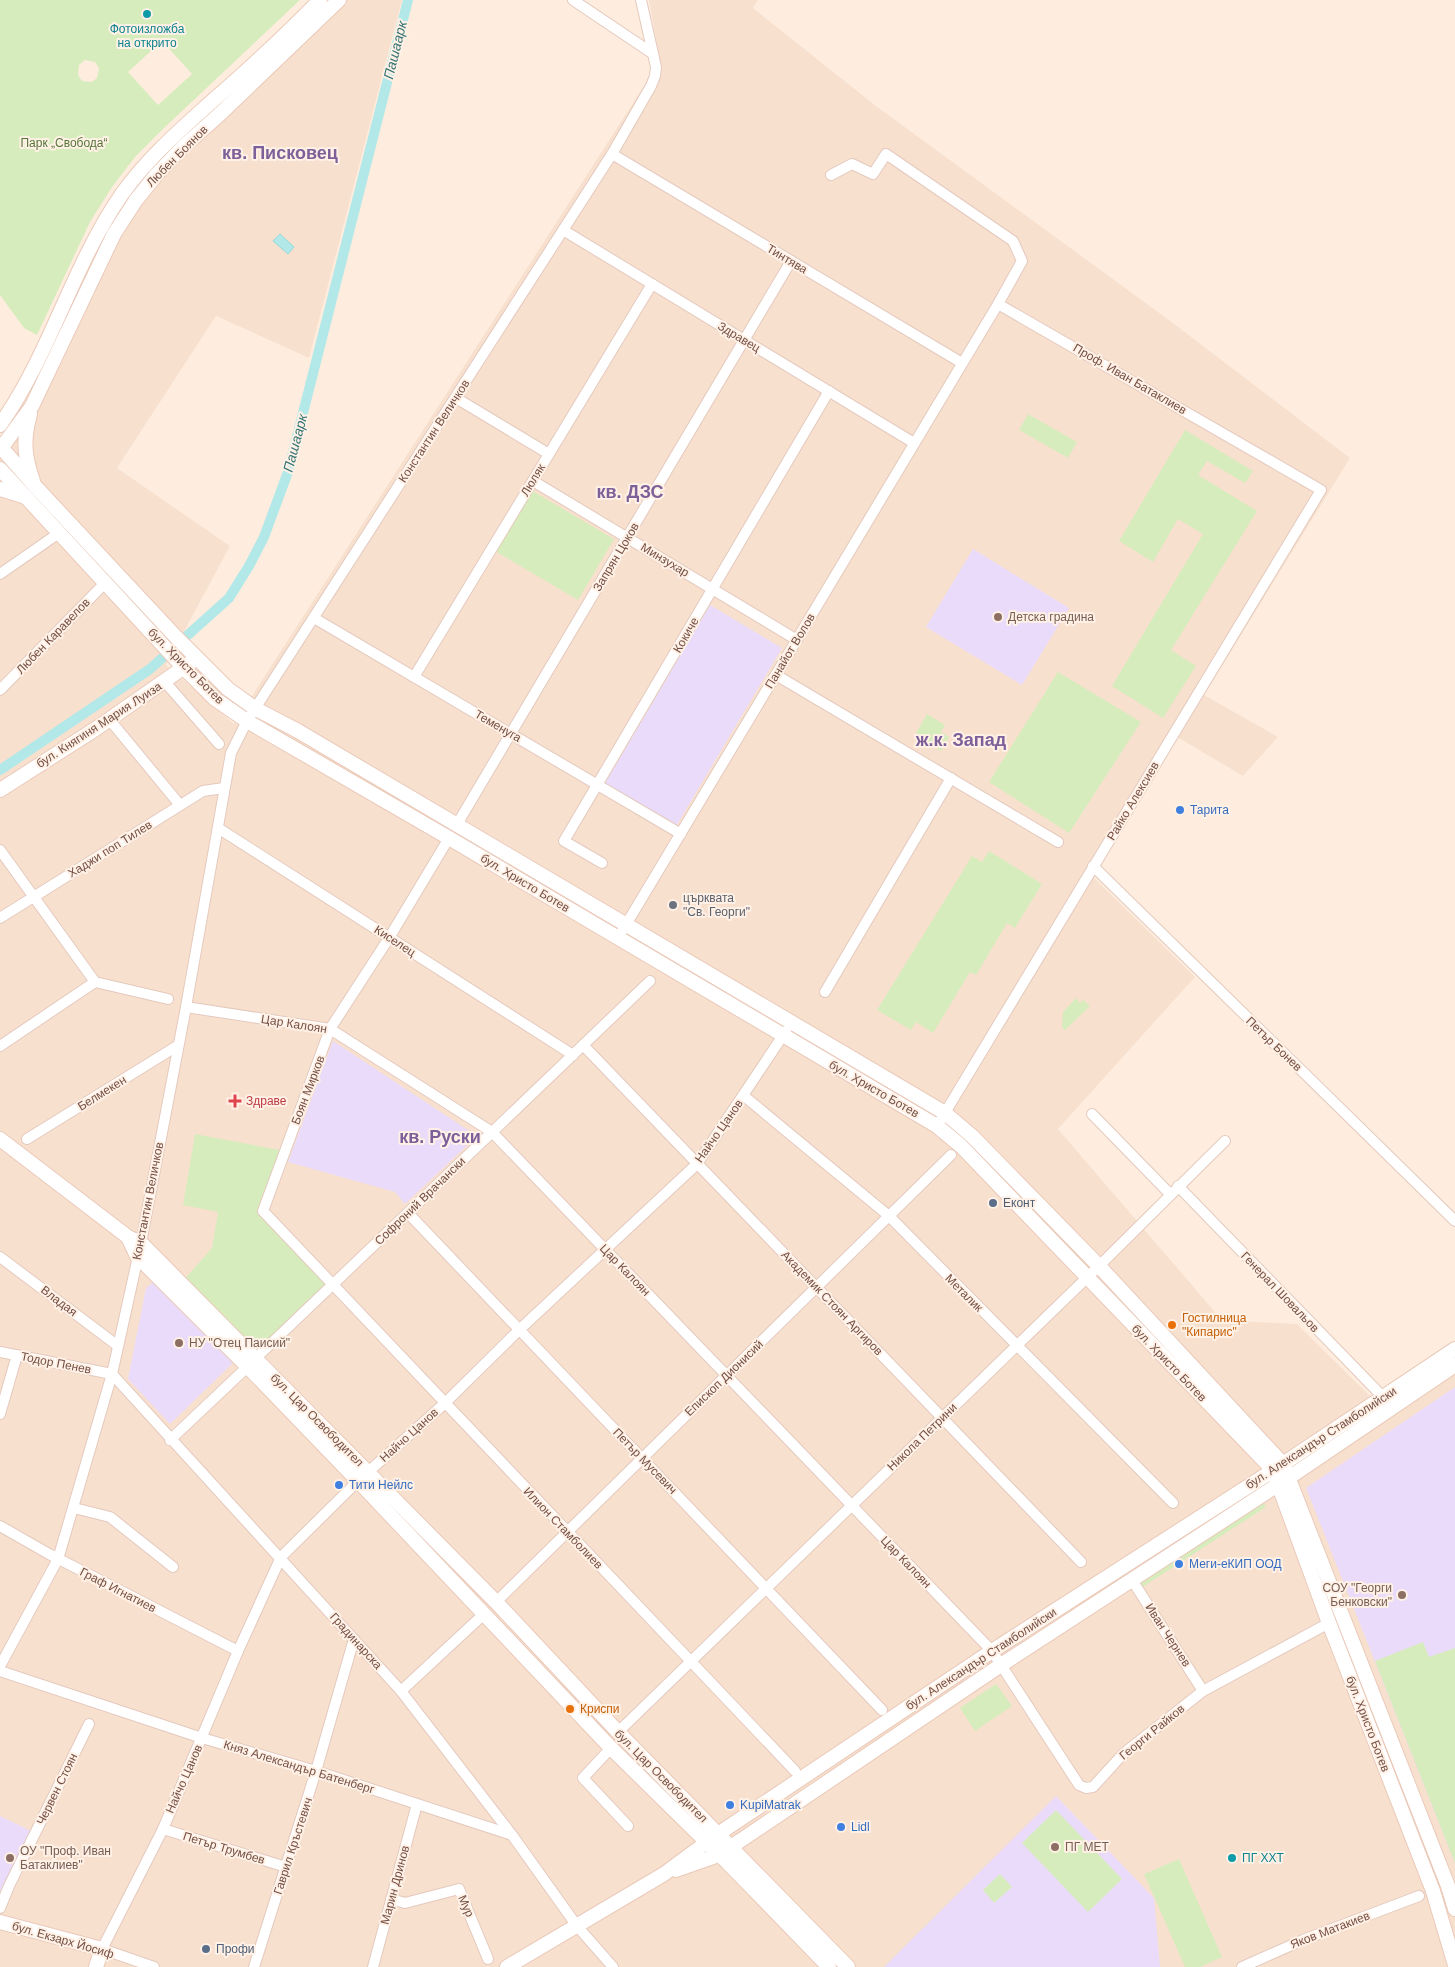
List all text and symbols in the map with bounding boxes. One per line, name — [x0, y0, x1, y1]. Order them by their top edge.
marker: Фотоизложба на открито — [141, 8, 153, 20]
water label: Пашаарк — [380, 18, 410, 81]
place label: Фотоизложба на открито — [110, 22, 185, 50]
street label: Любен Боянов — [143, 122, 211, 190]
park label: Парк „Свобода“ — [20, 136, 108, 150]
district label: кв. Писковец — [222, 143, 338, 163]
street label: Тинтява — [764, 241, 810, 277]
street label: Здравец — [715, 319, 763, 355]
street label: Проф. Иван Батаклиев — [1071, 341, 1189, 417]
street label: Константин Величков — [396, 377, 472, 485]
water label: Пашаарк — [280, 411, 311, 474]
street label: Люляк — [518, 461, 548, 499]
district label: кв. ДЗС — [597, 482, 663, 502]
street label: Запрян Цоков — [590, 520, 642, 594]
street label: Минзухар — [638, 540, 692, 580]
street label: Любен Каравелов — [13, 595, 93, 677]
place label: Детска градина — [1008, 610, 1094, 624]
street label: Панайот Волов — [762, 611, 818, 691]
marker: Детска градина — [992, 611, 1004, 623]
street label: Кокиче — [670, 615, 702, 655]
street label: бул. Христо Ботев — [145, 625, 227, 707]
street label: бул. Княгиня Мария Луиза — [34, 679, 165, 771]
street label: Теменуга — [472, 707, 524, 745]
district label: ж.к. Запад — [915, 730, 1007, 750]
street label: Райко Алексиев — [1104, 759, 1162, 843]
place label: Тарита — [1190, 803, 1229, 817]
marker: Тарита — [1174, 804, 1186, 816]
street label: Хаджи поп Тилев — [65, 818, 155, 880]
street label: бул. Христо Ботев — [478, 851, 572, 915]
place label: църквата "Св. Георги" — [683, 891, 750, 919]
marker: църквата "Св. Георги" — [667, 899, 679, 911]
street label: Киселец — [372, 922, 418, 960]
street label: Цар Калоян — [260, 1012, 328, 1036]
street label: Петър Бонев — [1243, 1014, 1305, 1074]
street label: Боян Мирков — [288, 1053, 328, 1127]
street label: бул. Христо Ботев — [827, 1058, 921, 1120]
street label: Белмекен — [75, 1073, 129, 1113]
marker: Здраве — [228, 1094, 242, 1108]
place label: Здраве — [246, 1094, 287, 1108]
street label: Найчо Цанов — [692, 1097, 746, 1165]
district label: кв. Руски — [399, 1127, 481, 1147]
street label: Константин Величков — [130, 1141, 166, 1261]
street label: Софроний Врачански — [372, 1154, 468, 1248]
place label: Еконт — [1003, 1196, 1036, 1210]
marker: Еконт — [987, 1197, 999, 1209]
street label: Цар Калоян — [597, 1241, 653, 1299]
street label: Академик Стоян Аргиров — [778, 1248, 886, 1358]
street label: Генерал Шовальов — [1238, 1249, 1322, 1335]
street label: Металик — [942, 1271, 986, 1315]
street label: Владая — [38, 1283, 80, 1319]
place label: Гостилница "Кипарис" — [1182, 1311, 1247, 1339]
marker: Гостилница "Кипарис" — [1166, 1319, 1178, 1331]
street label: бул. Христо Ботев — [1129, 1322, 1209, 1404]
place label: НУ "Отец Паисий" — [189, 1336, 290, 1350]
marker: НУ "Отец Паисий" — [173, 1337, 185, 1349]
street label: Епископ Дионисий — [682, 1337, 766, 1419]
street label: Тодор Пенев — [20, 1349, 92, 1377]
street label: бул. Цар Освободител — [268, 1371, 366, 1469]
street label: бул. Александър Стамболийски — [1243, 1384, 1399, 1492]
street label: Никола Петрини — [884, 1400, 960, 1474]
street label: Найчо Цанов — [377, 1405, 441, 1465]
street label: Петър Мусевич — [610, 1425, 680, 1497]
place label: Тити Нейлс — [349, 1478, 413, 1492]
marker: Тити Нейлс — [333, 1479, 345, 1491]
street label: Илион Стамболиев — [521, 1484, 605, 1572]
street label: Цар Калоян — [878, 1533, 934, 1591]
place label: Меги-еКИП ООД — [1189, 1557, 1282, 1571]
marker: Меги-еКИП ООД — [1173, 1558, 1185, 1570]
street label: Граф Игнатиев — [78, 1565, 158, 1615]
place label: СОУ "Георги Бенковски" — [1323, 1581, 1392, 1609]
marker: СОУ "Георги Бенковски" — [1396, 1589, 1408, 1601]
street label: Иван Чернев — [1142, 1601, 1194, 1669]
street label: бул. Александър Стамболийски — [903, 1605, 1059, 1713]
street label: Градинарска — [327, 1610, 385, 1672]
street label: бул. Христо Ботев — [1343, 1674, 1393, 1774]
place label: Криспи — [580, 1702, 620, 1716]
street label: Георги Райков — [1117, 1702, 1187, 1762]
marker: Криспи — [564, 1703, 576, 1715]
street label: бул. Цар Освободител — [612, 1727, 710, 1825]
street label: Княз Александър Батенберг — [222, 1737, 377, 1797]
street label: Найчо Цанов — [163, 1742, 205, 1816]
street label: Червен Стоян — [34, 1751, 80, 1827]
street label: Гаврил Кръстевич — [271, 1796, 315, 1896]
place label: KupiMatrak — [740, 1798, 802, 1812]
marker: KupiMatrak — [724, 1799, 736, 1811]
place label: Lidl — [851, 1820, 870, 1834]
marker: Lidl — [835, 1821, 847, 1833]
street label: Петър Трумбев — [181, 1829, 267, 1867]
place label: ПГ МЕТ — [1065, 1840, 1109, 1854]
marker: ПГ МЕТ — [1049, 1841, 1061, 1853]
place label: ОУ "Проф. Иван Батаклиев" — [20, 1844, 111, 1872]
street label: Марин Дринов — [378, 1844, 412, 1926]
place label: ПГ ХХТ — [1242, 1851, 1284, 1865]
marker: ОУ "Проф. Иван Батаклиев" — [4, 1852, 16, 1864]
marker: ПГ ХХТ — [1226, 1852, 1238, 1864]
street label: Мур — [455, 1893, 477, 1919]
street label: Яков Матакиев — [1288, 1908, 1372, 1952]
street label: бул. Екзарх Йосиф — [10, 1918, 116, 1961]
place label: Профи — [216, 1942, 255, 1956]
marker: Профи — [200, 1943, 212, 1955]

